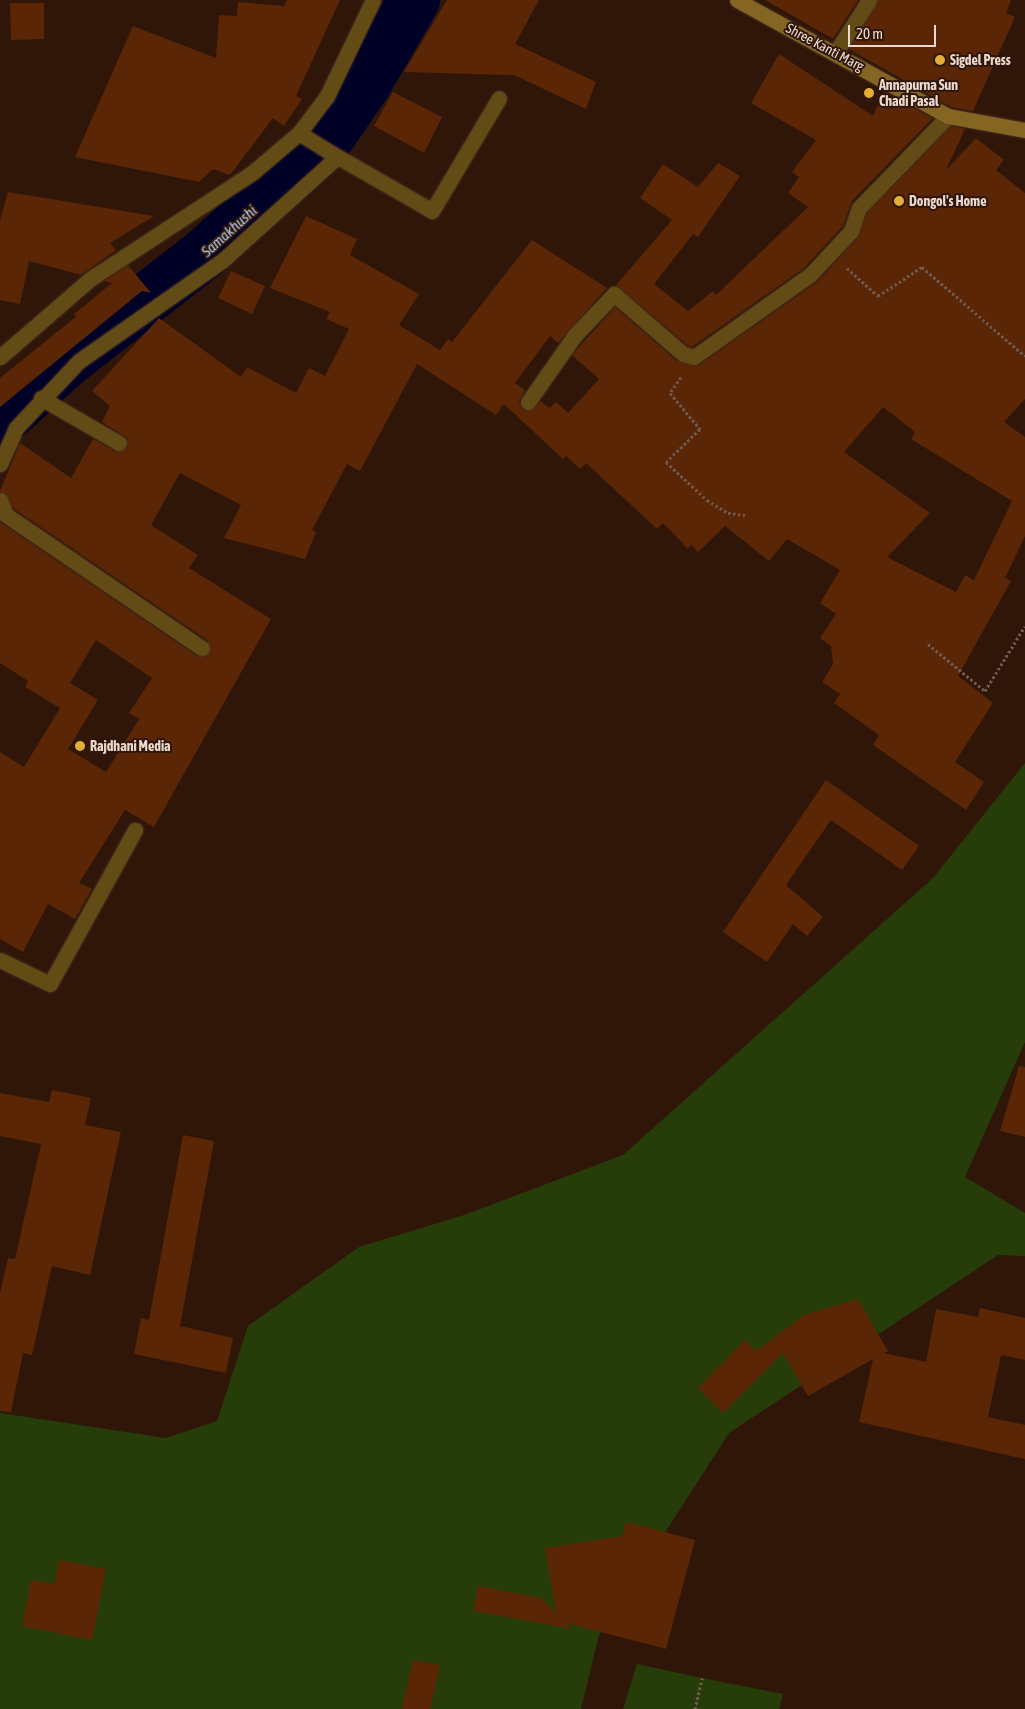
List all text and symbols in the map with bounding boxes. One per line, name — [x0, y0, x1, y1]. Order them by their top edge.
scale bar — [850, 15, 938, 47]
street label: Shree Kanti Marg — [783, 19, 867, 75]
text: 20 m — [856, 25, 883, 42]
place label: Sigdel Press — [950, 52, 1011, 68]
marker: Sigdel Press — [934, 54, 946, 66]
place label: Annapurna Sun Chadi Pasal — [879, 77, 958, 110]
marker: Annapurna Sun Chadi Pasal — [863, 87, 875, 99]
place label: Dongol's Home — [909, 193, 987, 209]
marker: Dongol's Home — [893, 195, 905, 207]
water label: Samakhushi — [198, 201, 260, 261]
place label: Rajdhani Media — [90, 738, 171, 754]
marker: Rajdhani Media — [74, 740, 86, 752]

